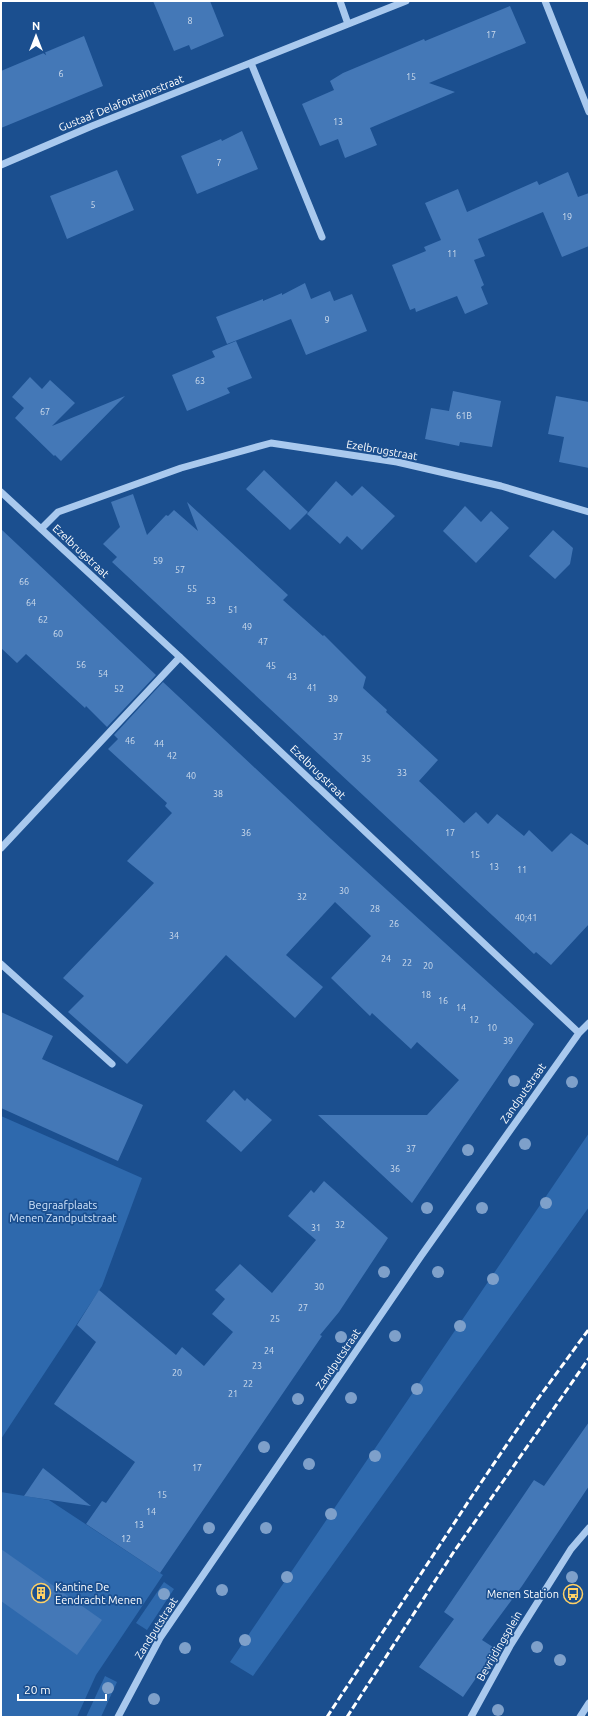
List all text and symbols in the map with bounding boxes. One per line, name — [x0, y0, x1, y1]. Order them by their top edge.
north arrow — [16, 16, 56, 56]
house number: 8 — [187, 16, 193, 26]
text: N — [32, 20, 40, 32]
house number: 17 — [486, 30, 496, 40]
house number: 6 — [58, 69, 64, 79]
street label: Gustaaf Delafontainestraat — [57, 72, 186, 134]
house number: 15 — [406, 72, 416, 82]
house number: 13 — [333, 117, 343, 127]
house number: 7 — [216, 158, 222, 168]
house number: 5 — [90, 200, 96, 210]
house number: 19 — [562, 212, 572, 222]
house number: 11 — [447, 249, 457, 259]
house number: 9 — [324, 315, 330, 325]
house number: 63 — [195, 376, 205, 386]
house number: 67 — [40, 407, 50, 417]
house number: 61B — [456, 411, 472, 421]
street label: Ezelbrugstraat — [345, 438, 419, 462]
street label: Ezelbrugstraat — [51, 522, 112, 580]
house number: 59 — [153, 556, 163, 566]
house number: 57 — [175, 565, 185, 575]
house number: 66 — [19, 577, 29, 587]
house number: 55 — [187, 584, 197, 594]
house number: 53 — [206, 596, 216, 606]
house number: 64 — [26, 598, 36, 608]
house number: 51 — [228, 605, 238, 615]
house number: 62 — [38, 615, 48, 625]
house number: 49 — [242, 622, 252, 632]
house number: 60 — [53, 629, 63, 639]
house number: 47 — [258, 637, 268, 647]
house number: 56 — [76, 660, 86, 670]
house number: 45 — [266, 661, 276, 671]
house number: 54 — [98, 669, 108, 679]
house number: 43 — [287, 672, 297, 682]
house number: 41 — [307, 683, 317, 693]
house number: 52 — [114, 684, 124, 694]
house number: 39 — [328, 694, 338, 704]
house number: 37 — [333, 732, 343, 742]
house number: 46 — [125, 736, 135, 746]
house number: 44 — [154, 739, 164, 749]
street label: Ezelbrugstraat — [288, 743, 349, 802]
house number: 42 — [167, 751, 177, 761]
house number: 35 — [361, 754, 371, 764]
house number: 33 — [397, 768, 407, 778]
house number: 40 — [186, 771, 196, 781]
house number: 38 — [213, 789, 223, 799]
house number: 36 — [241, 828, 251, 838]
house number: 17 — [445, 828, 455, 838]
house number: 15 — [470, 850, 480, 860]
house number: 13 — [489, 862, 499, 872]
house number: 11 — [517, 865, 527, 875]
house number: 30 — [339, 886, 349, 896]
house number: 32 — [297, 892, 307, 902]
house number: 28 — [370, 904, 380, 914]
house number: 40;41 — [515, 913, 537, 923]
house number: 26 — [389, 919, 399, 929]
house number: 34 — [169, 931, 179, 941]
house number: 24 — [381, 954, 391, 964]
house number: 22 — [402, 958, 412, 968]
house number: 20 — [423, 961, 433, 971]
house number: 18 — [421, 990, 431, 1000]
house number: 16 — [438, 996, 448, 1006]
house number: 14 — [456, 1003, 466, 1013]
house number: 12 — [469, 1015, 479, 1025]
house number: 10 — [487, 1023, 497, 1033]
house number: 39 — [503, 1036, 513, 1046]
street label: Zandputstraat — [498, 1060, 549, 1125]
house number: 37 — [406, 1144, 416, 1154]
house number: 36 — [390, 1164, 400, 1174]
park label: Begraafplaats Menen Zandputstraat — [9, 1199, 117, 1224]
house number: 32 — [335, 1220, 345, 1230]
house number: 31 — [311, 1223, 321, 1233]
house number: 30 — [314, 1282, 324, 1292]
house number: 27 — [298, 1303, 308, 1313]
house number: 25 — [270, 1314, 280, 1324]
street label: Zandputstraat — [313, 1326, 363, 1392]
house number: 24 — [264, 1346, 274, 1356]
house number: 23 — [252, 1361, 262, 1371]
house number: 20 — [172, 1368, 182, 1378]
house number: 22 — [243, 1379, 253, 1389]
house number: 21 — [228, 1389, 238, 1399]
house number: 17 — [192, 1463, 202, 1473]
house number: 15 — [157, 1490, 167, 1500]
house number: 14 — [146, 1507, 156, 1517]
house number: 13 — [134, 1520, 144, 1530]
house number: 12 — [121, 1534, 131, 1544]
place label: Kantine De Eendracht Menen — [55, 1581, 142, 1606]
building icon: Kantine De Eendracht Menen — [30, 1582, 52, 1604]
bus stop icon: Menen Station — [562, 1583, 584, 1605]
place label: Menen Station — [487, 1588, 559, 1600]
street label: Zandputstraat — [132, 1594, 180, 1661]
street label: Bevrijdingsplein — [474, 1609, 524, 1683]
scale bar — [18, 1676, 106, 1702]
text: 20 m — [24, 1683, 51, 1696]

